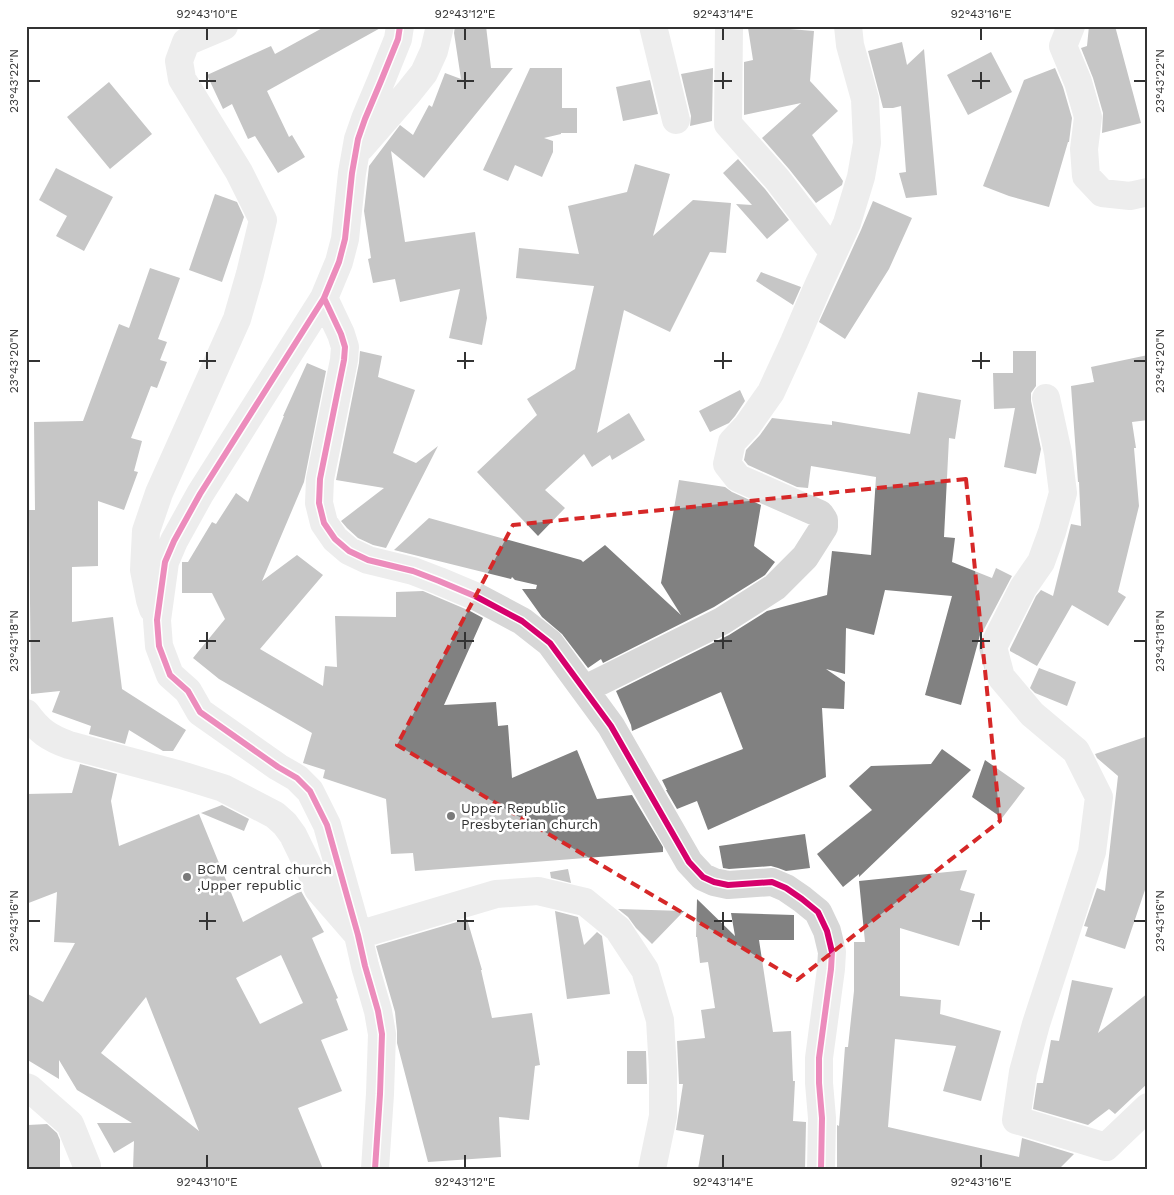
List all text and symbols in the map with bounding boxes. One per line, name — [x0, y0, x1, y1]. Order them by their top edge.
text: 92°43'10"E — [176, 7, 238, 21]
text: 92°43'12"E — [435, 7, 496, 21]
text: 92°43'14"E — [693, 7, 754, 21]
text: 92°43'16"E — [950, 7, 1012, 21]
text: 23°43'22"N — [7, 49, 21, 113]
text: 23°43'22"N — [1153, 49, 1167, 113]
text: 23°43'20"N — [7, 329, 21, 393]
text: 23°43'20"N — [1153, 329, 1167, 393]
text: 23°43'18"N — [7, 610, 21, 672]
text: 23°43'18"N — [1153, 610, 1167, 672]
place label: Upper Republic Presbyterian church — [461, 800, 598, 832]
marker: Upper Republic Presbyterian church — [445, 810, 457, 822]
place label: BCM central church ,Upper republic — [197, 861, 332, 893]
marker: BCM central church ,Upper republic — [181, 871, 193, 883]
text: 23°43'16"N — [7, 890, 21, 952]
text: 23°43'16"N — [1153, 890, 1167, 952]
text: 92°43'10"E — [176, 1175, 238, 1189]
text: 92°43'12"E — [435, 1175, 496, 1189]
text: 92°43'14"E — [693, 1175, 754, 1189]
text: 92°43'16"E — [950, 1175, 1012, 1189]

